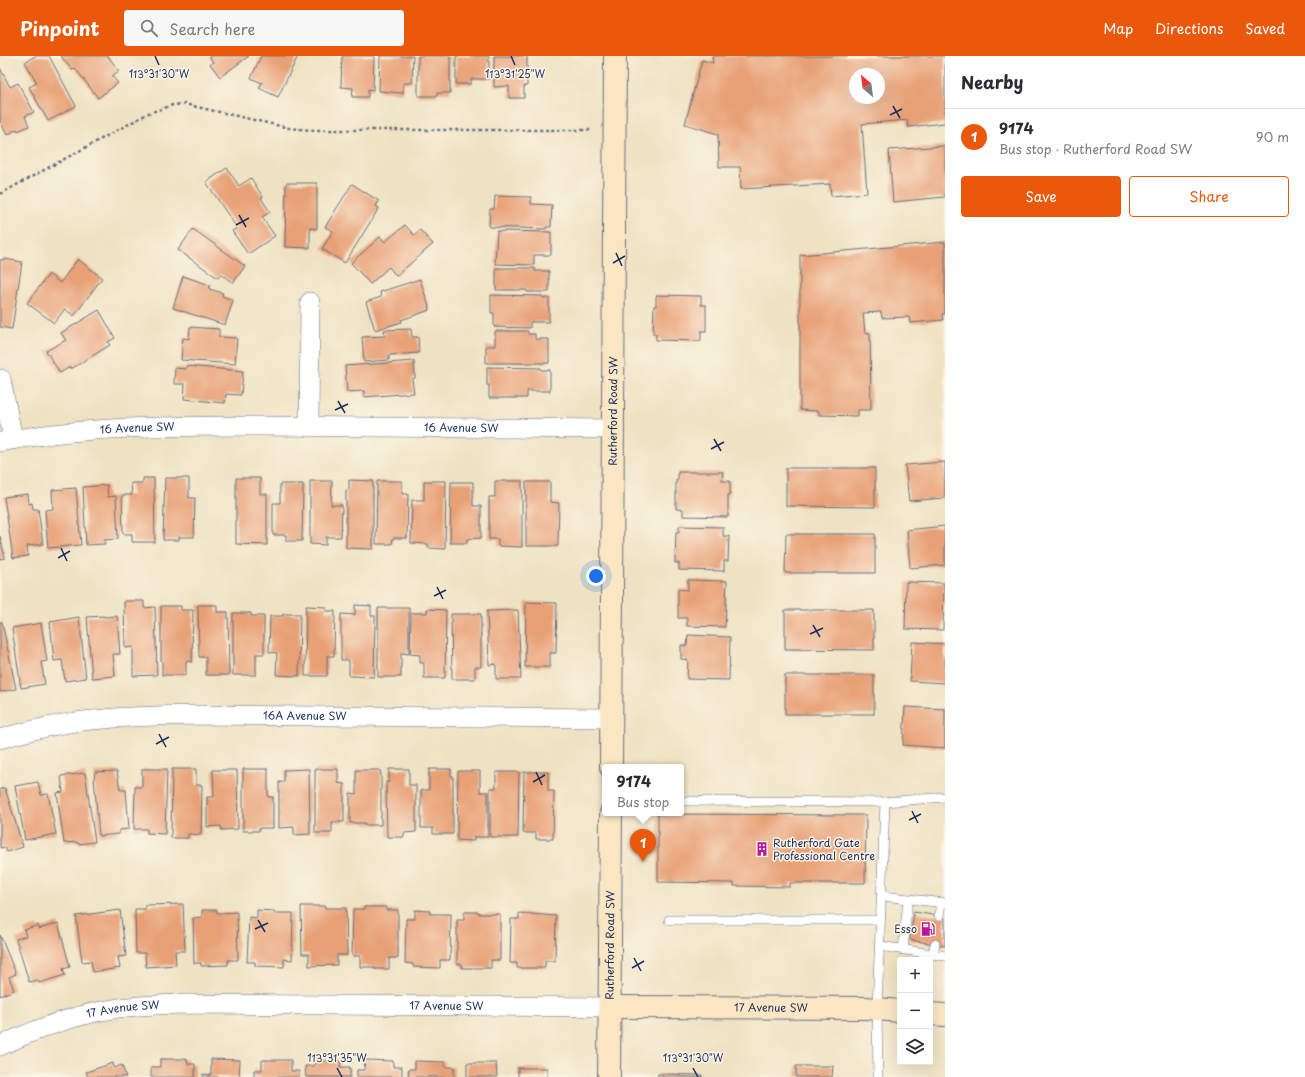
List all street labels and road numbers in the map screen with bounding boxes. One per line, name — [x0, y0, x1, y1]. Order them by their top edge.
street label: Rutherford Road SW — [604, 356, 621, 466]
street label: 16 Avenue SW — [99, 418, 175, 438]
street label: 16 Avenue SW — [424, 418, 499, 436]
street label: 16A Avenue SW — [263, 706, 347, 724]
street label: Rutherford Road SW — [601, 890, 618, 1000]
street label: 17 Avenue SW — [84, 996, 160, 1022]
street label: 17 Avenue SW — [410, 997, 484, 1014]
street label: 17 Avenue SW — [734, 998, 809, 1016]

